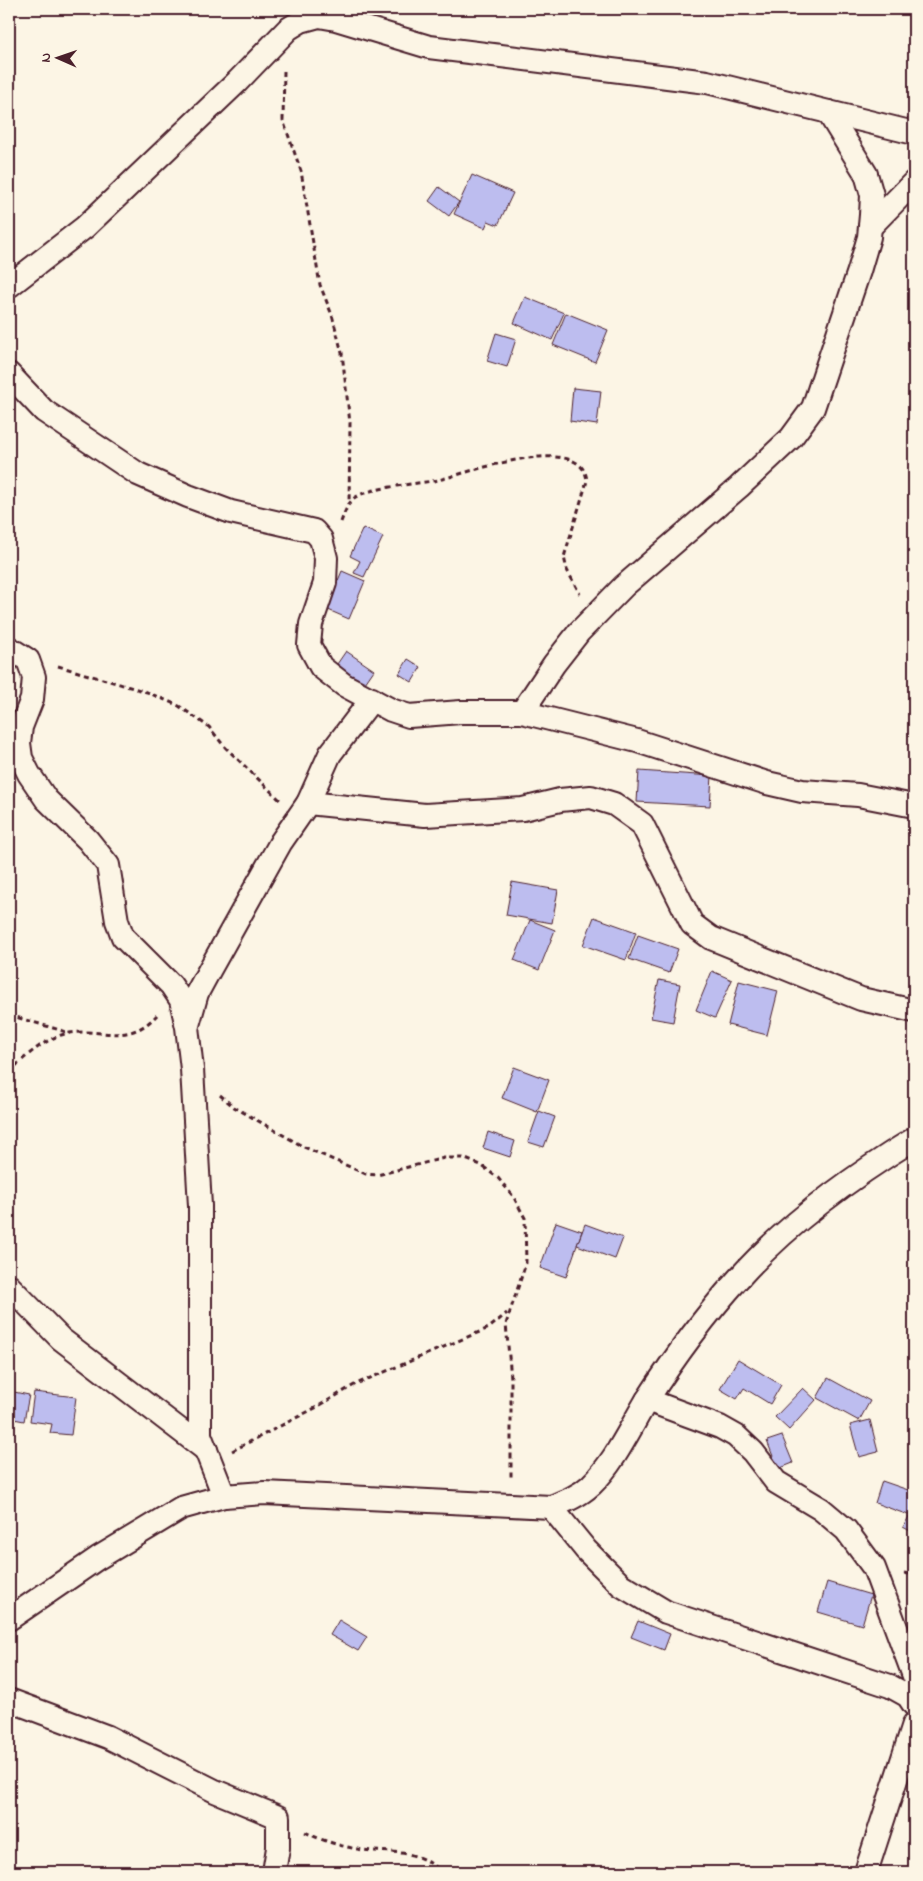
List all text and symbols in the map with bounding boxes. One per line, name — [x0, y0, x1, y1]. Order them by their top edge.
north arrow — [32, 32, 82, 82]
text: N — [36, 53, 57, 63]

